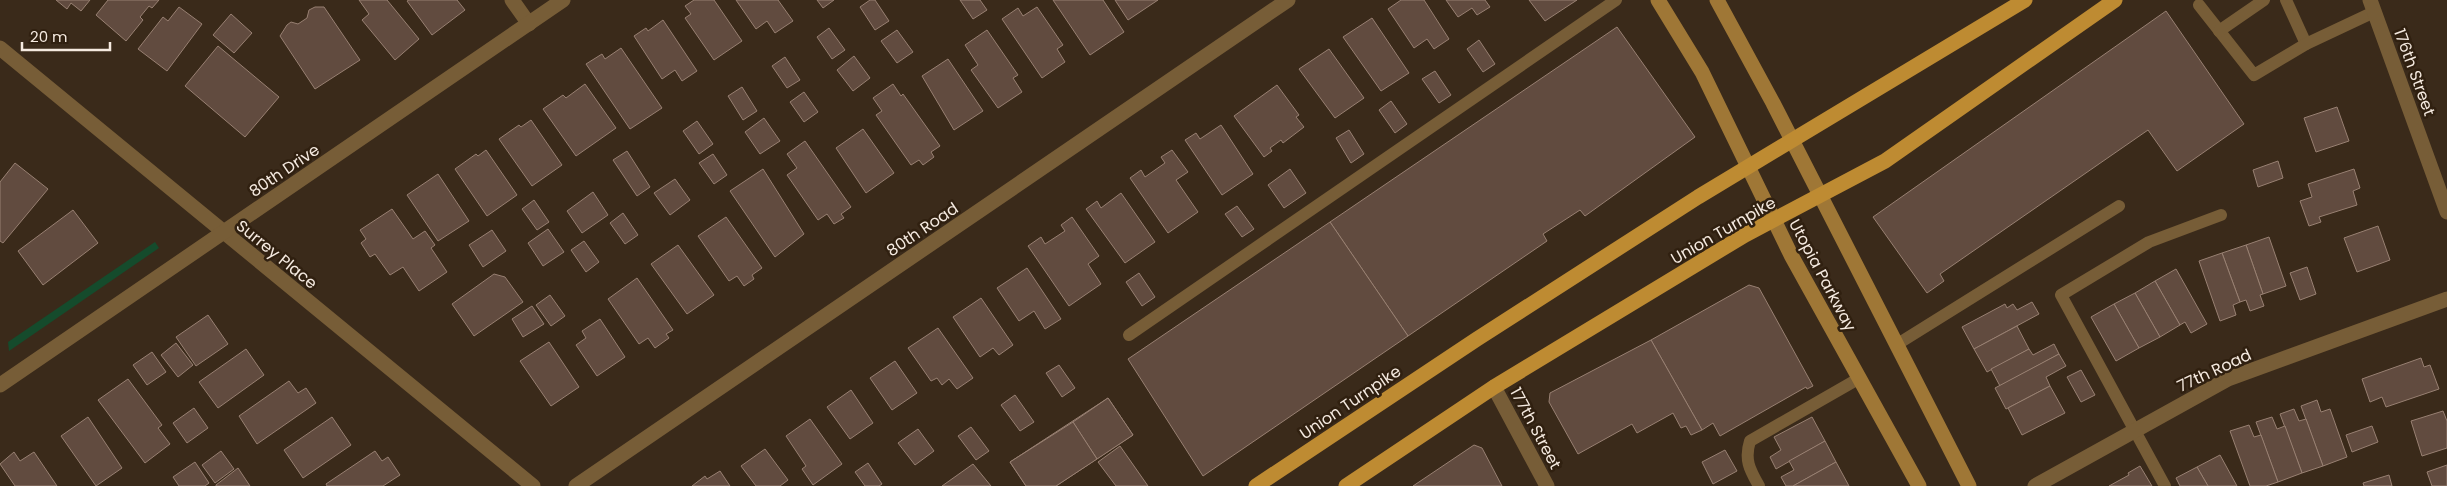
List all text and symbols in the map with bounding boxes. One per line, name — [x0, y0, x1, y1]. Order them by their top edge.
scale bar — [22, 20, 110, 52]
street label: 176th Street — [2388, 25, 2441, 119]
text: 20 m — [30, 26, 68, 47]
street label: 80th Drive — [244, 138, 324, 202]
street label: Union Turnpike — [1667, 191, 1780, 270]
street label: 80th Road — [882, 197, 963, 262]
street label: Surrey Place — [231, 214, 322, 294]
street label: Utopia Parkway — [1783, 215, 1862, 335]
street label: 77th Road — [2173, 343, 2255, 398]
street label: Union Turnpike — [1295, 360, 1406, 445]
street label: 177th Street — [1504, 383, 1567, 473]

